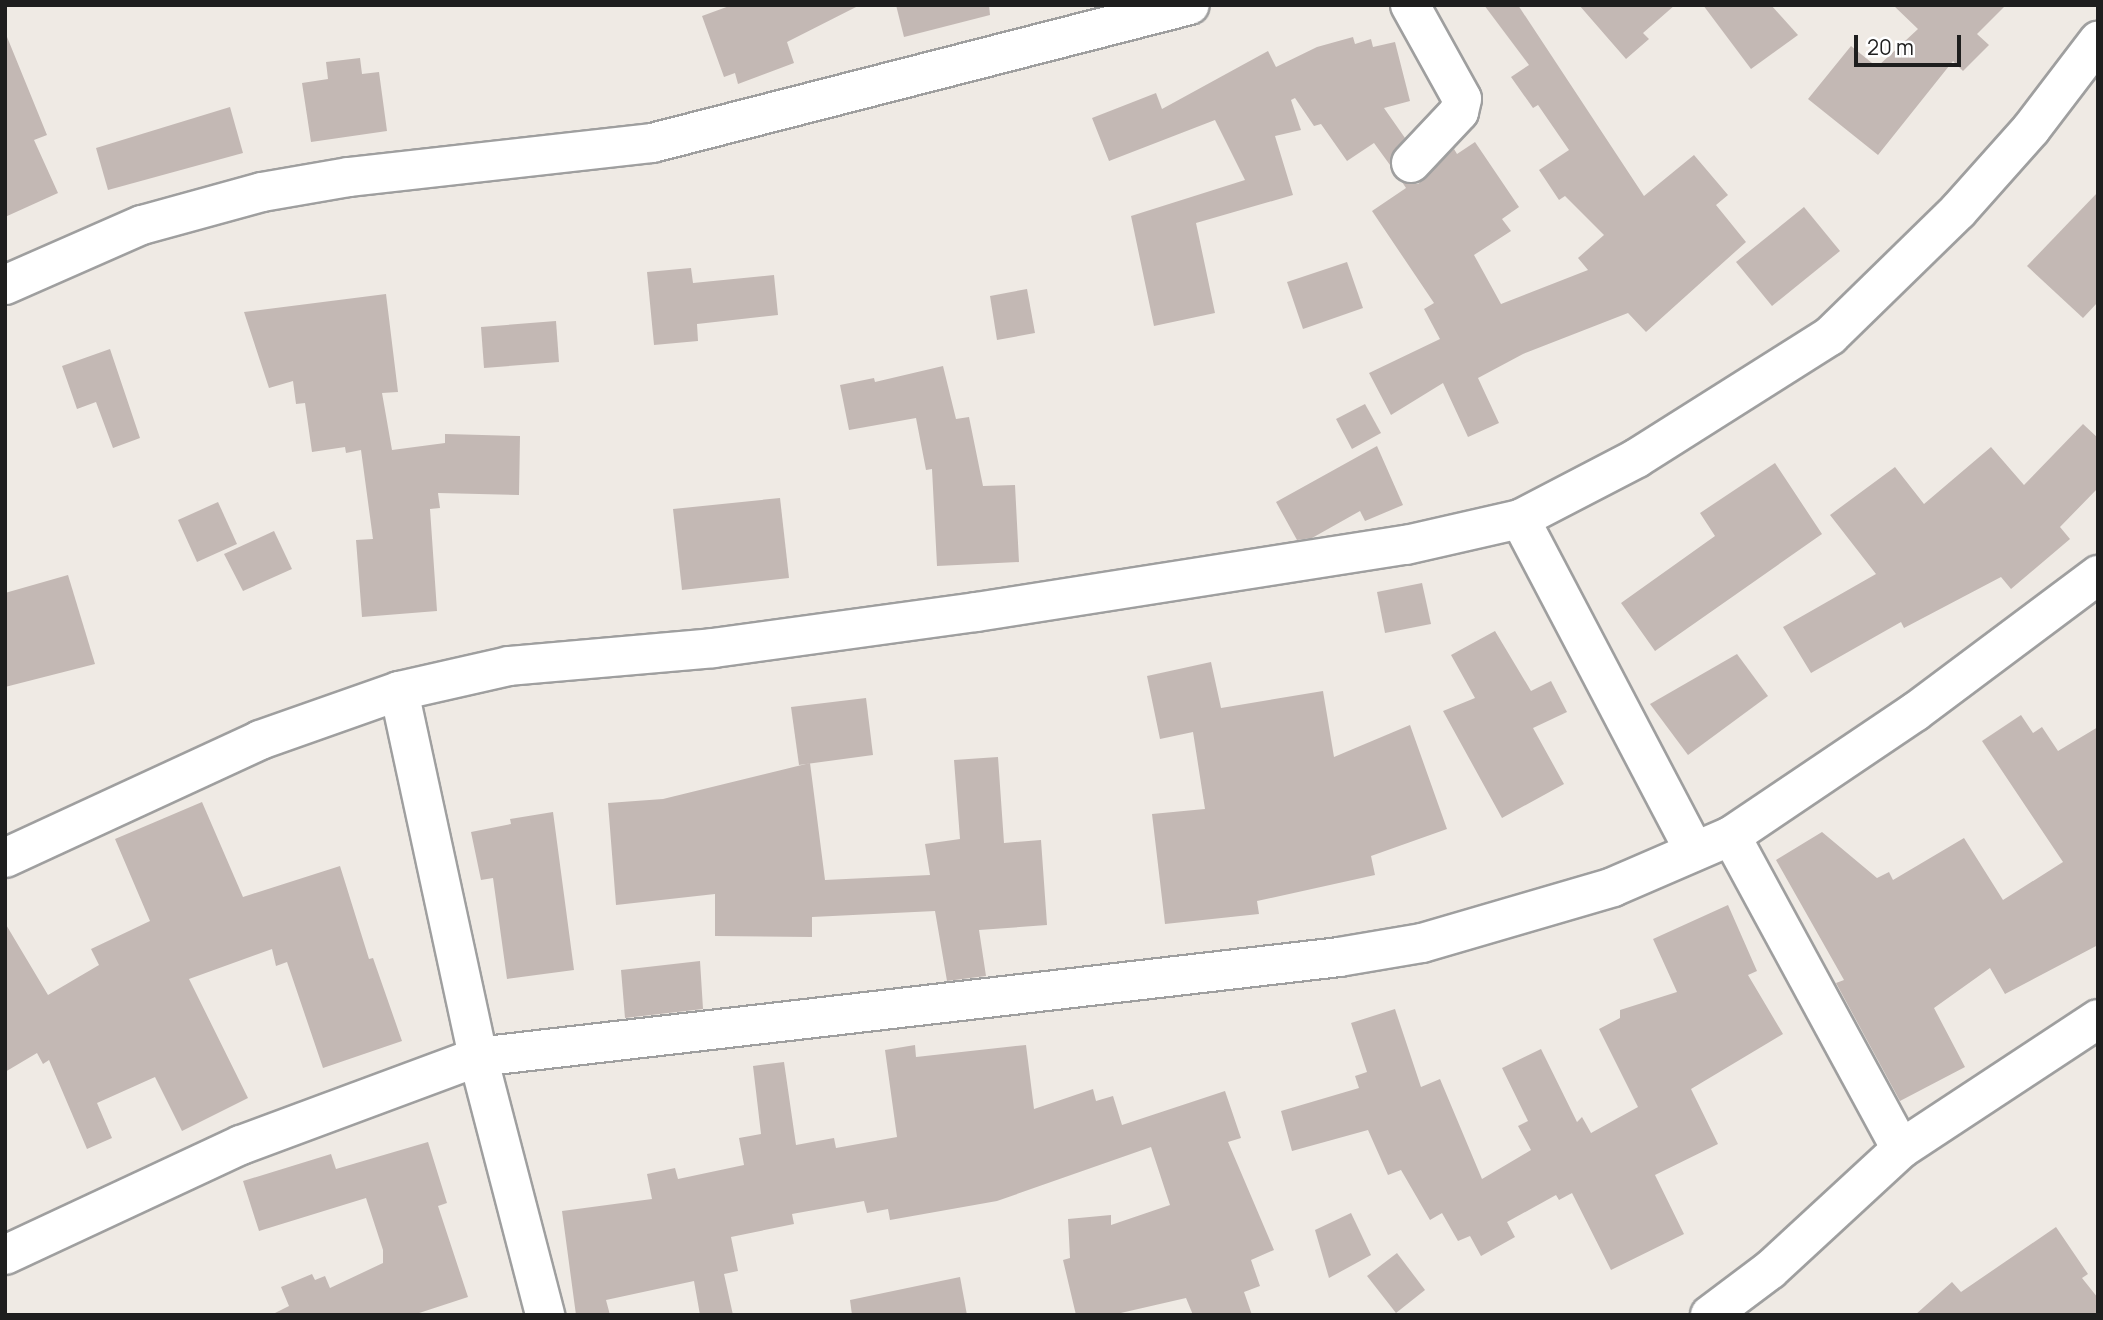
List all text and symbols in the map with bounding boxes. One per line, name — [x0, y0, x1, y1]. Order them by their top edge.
scale bar — [1858, 21, 1965, 65]
text: 20 m — [1867, 33, 1914, 61]

